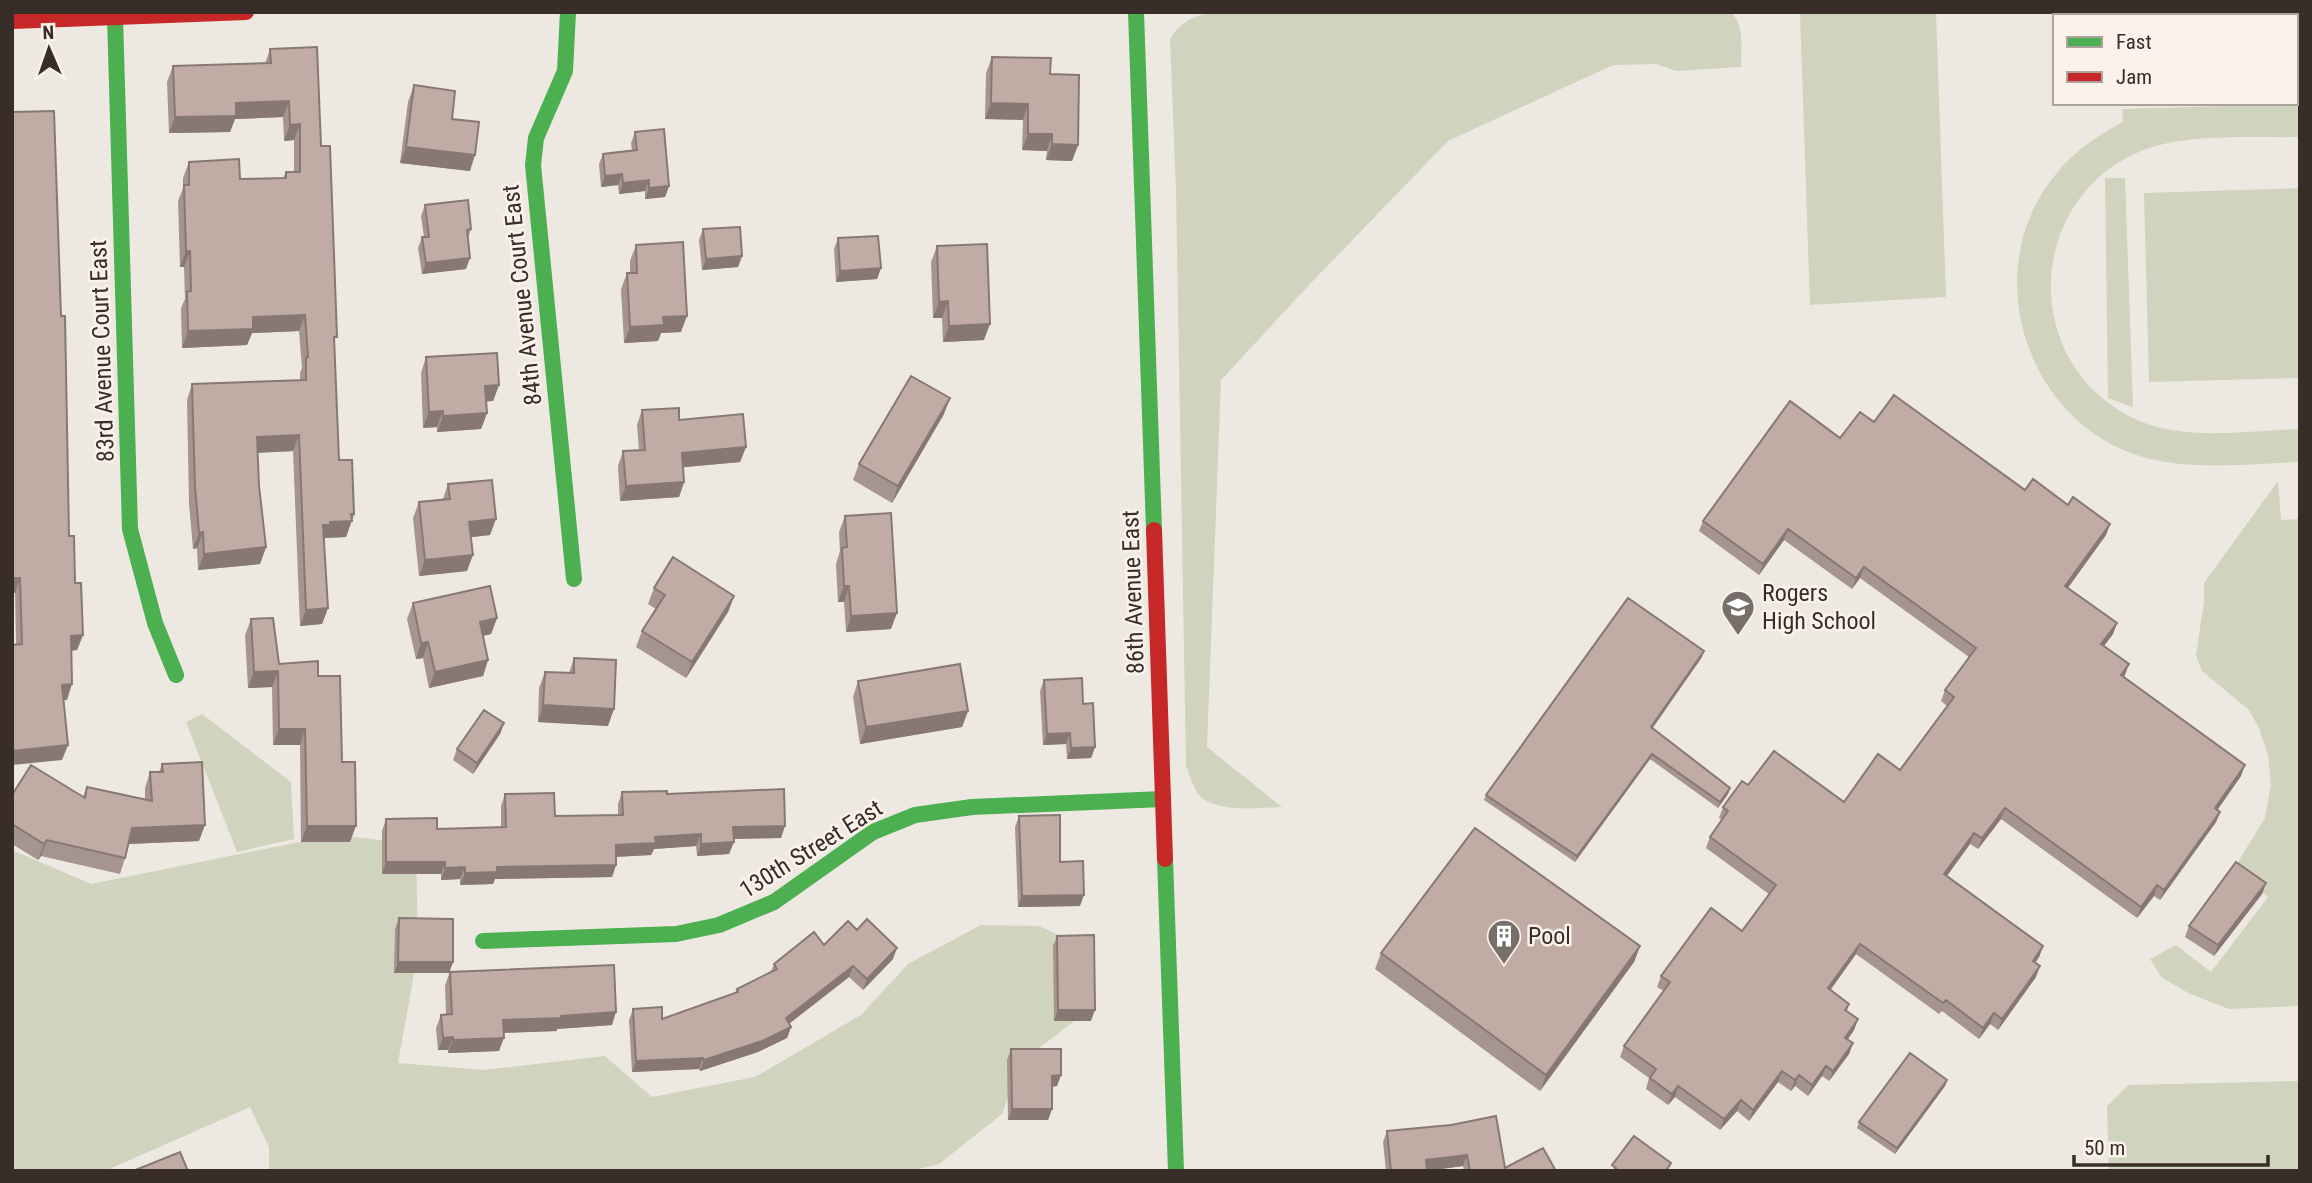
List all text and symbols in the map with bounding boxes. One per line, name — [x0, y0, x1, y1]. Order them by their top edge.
north arrow — [14, 14, 84, 84]
legend — [2053, 14, 2298, 105]
text: N — [42, 21, 55, 44]
text: Fast — [2116, 30, 2152, 54]
text: Jam — [2116, 65, 2152, 89]
street label: 84th Avenue Court East — [496, 183, 548, 407]
street label: 83rd Avenue Court East — [84, 240, 120, 462]
street label: 86th Avenue East — [1116, 510, 1150, 674]
place label: Rogers High School — [1762, 579, 1876, 635]
school or university icon: Rogers High School — [1719, 588, 1757, 637]
street label: 130th Street East — [734, 794, 888, 904]
building icon: Pool — [1485, 917, 1523, 966]
place label: Pool — [1528, 922, 1571, 950]
scale bar — [2074, 1124, 2268, 1168]
text: 50 m — [2084, 1136, 2125, 1160]

